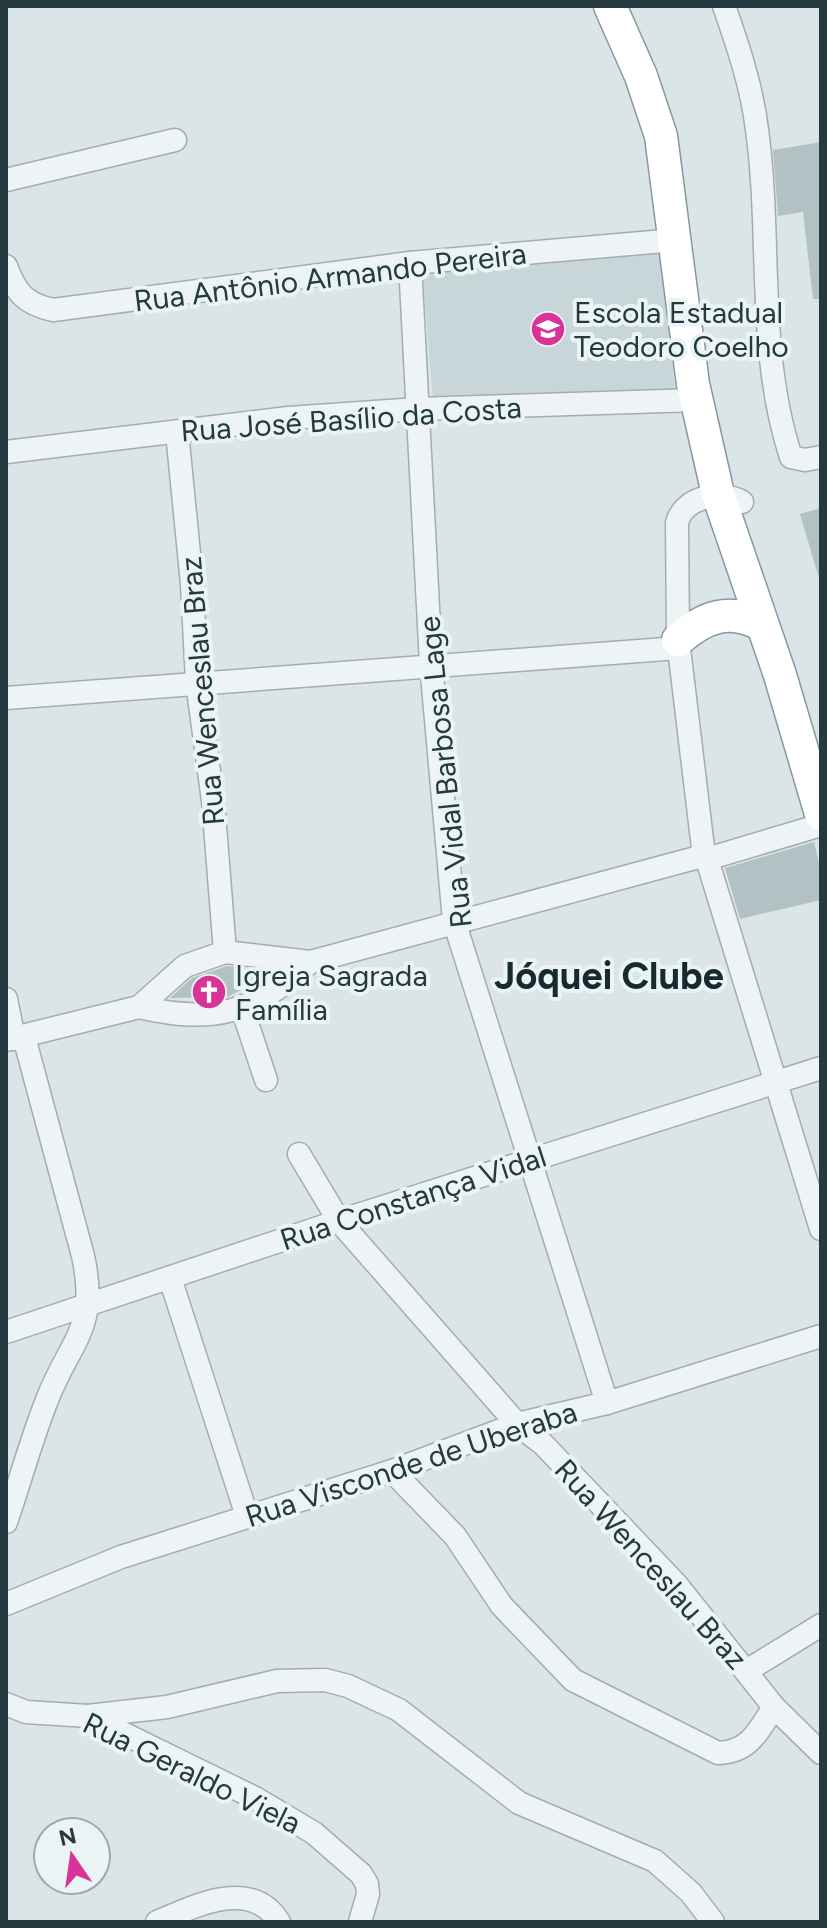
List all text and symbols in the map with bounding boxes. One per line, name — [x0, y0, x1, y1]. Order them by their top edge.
street label: Rua Antônio Armando Pereira — [132, 235, 528, 319]
place label: Escola Estadual Teodoro Coelho — [574, 294, 789, 365]
school or university icon: Escola Estadual Teodoro Coelho — [529, 310, 567, 348]
street label: Rua José Basílio da Costa — [179, 389, 523, 449]
street label: Rua Wenceslau Braz — [172, 555, 232, 827]
street label: Rua Vidal Barbosa Lage — [410, 614, 480, 930]
district label: Jóquei Clube — [494, 953, 724, 999]
place label: Igreja Sagrada Família — [235, 957, 428, 1028]
church icon: Igreja Sagrada Família — [190, 973, 228, 1011]
street label: Rua Constança Vidal — [275, 1138, 551, 1258]
street label: Rua Visconde de Uberaba — [240, 1393, 582, 1535]
street label: Rua Wenceslau Braz — [547, 1451, 755, 1677]
street label: Rua Geraldo Viela — [77, 1704, 307, 1842]
north arrow — [32, 1816, 112, 1896]
text: N — [56, 1822, 79, 1852]

